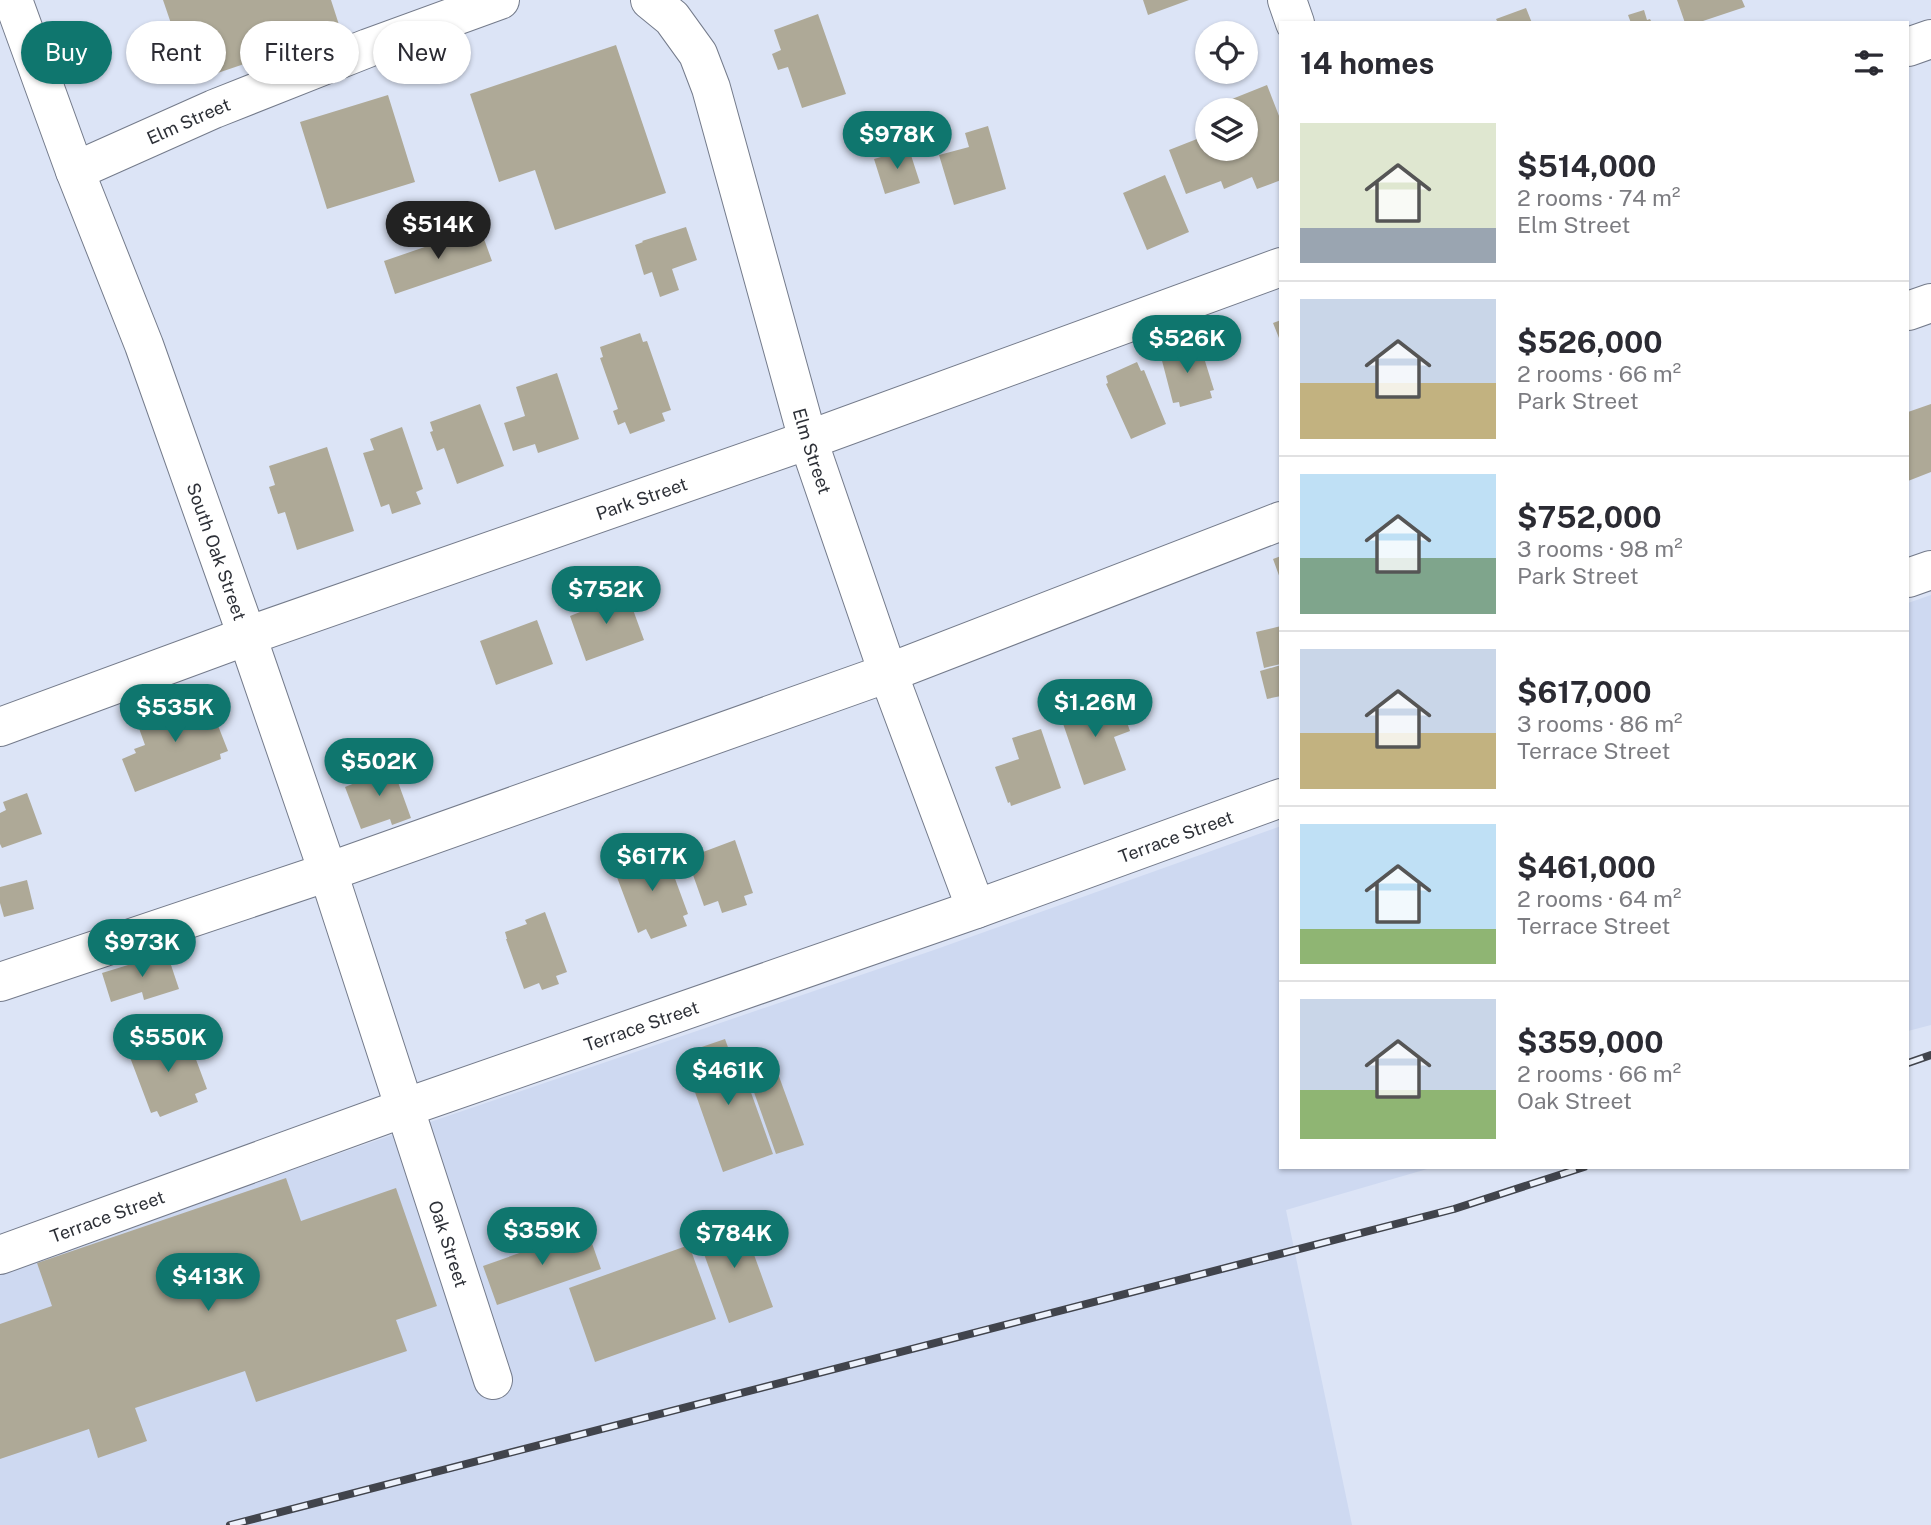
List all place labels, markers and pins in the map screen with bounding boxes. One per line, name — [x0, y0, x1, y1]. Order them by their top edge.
pin: $978K — [848, 111, 946, 171]
pin: $514K — [389, 202, 487, 261]
pin: $526K — [1138, 316, 1236, 375]
pin: $752K — [557, 566, 655, 626]
pin: $1.26M — [1038, 680, 1152, 739]
pin: $535K — [126, 684, 224, 744]
pin: $502K — [330, 738, 428, 798]
pin: $617K — [603, 834, 701, 893]
pin: $973K — [93, 920, 191, 979]
pin: $550K — [119, 1014, 217, 1074]
pin: $461K — [679, 1048, 777, 1107]
pin: $359K — [493, 1208, 591, 1267]
pin: $784K — [685, 1210, 783, 1270]
pin: $413K — [159, 1254, 257, 1313]

